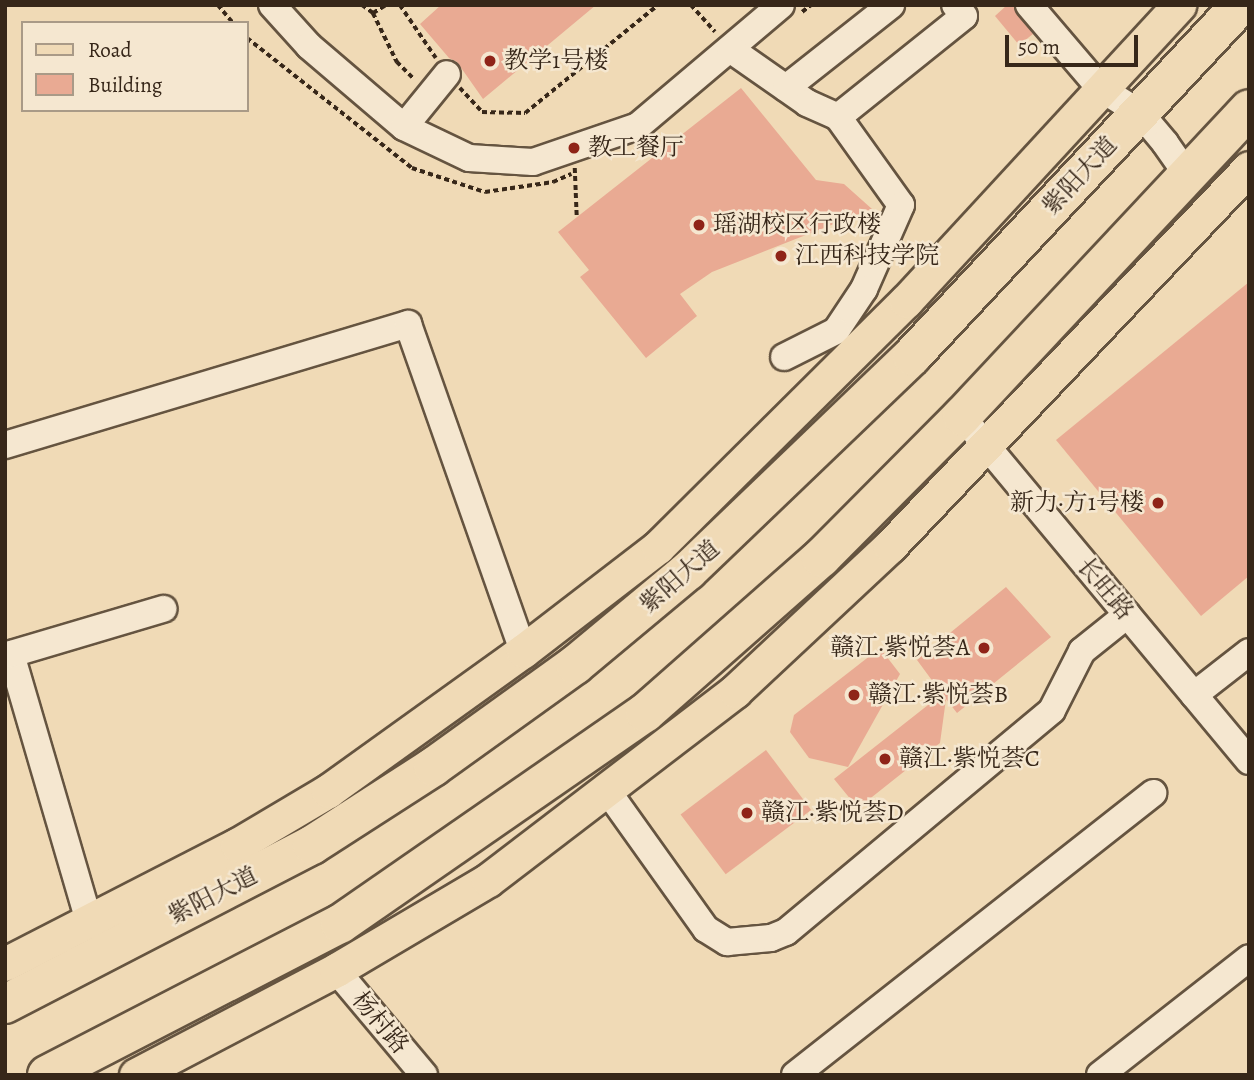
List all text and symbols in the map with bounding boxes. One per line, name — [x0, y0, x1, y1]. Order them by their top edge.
legend — [21, 21, 248, 112]
scale bar — [1009, 21, 1142, 65]
text: 50 m — [1018, 33, 1060, 61]
text: Road — [88, 36, 132, 64]
place label: 教学1号楼 — [504, 47, 608, 75]
marker: 教学1号楼 — [482, 53, 498, 69]
text: Building — [88, 71, 162, 99]
street label: 紫阳大道 — [1037, 131, 1123, 221]
place label: 教工餐厅 — [588, 134, 684, 162]
marker: 教工餐厅 — [566, 140, 582, 156]
place label: 瑶湖校区行政楼 — [713, 211, 881, 239]
marker: 瑶湖校区行政楼 — [691, 217, 707, 233]
place label: 江西科技学院 — [795, 242, 939, 270]
marker: 江西科技学院 — [773, 248, 789, 264]
place label: 新力·方1号楼 — [1010, 489, 1144, 517]
marker: 新力·方1号楼 — [1150, 495, 1166, 511]
street label: 紫阳大道 — [634, 535, 726, 619]
street label: 长旺路 — [1071, 552, 1139, 626]
place label: 赣江·紫悦荟A — [830, 634, 970, 662]
marker: 赣江·紫悦荟A — [976, 640, 992, 656]
place label: 赣江·紫悦荟B — [868, 681, 1008, 709]
marker: 赣江·紫悦荟B — [846, 687, 862, 703]
place label: 赣江·紫悦荟C — [899, 745, 1040, 773]
marker: 赣江·紫悦荟C — [877, 751, 893, 767]
place label: 赣江·紫悦荟D — [761, 799, 904, 827]
marker: 赣江·紫悦荟D — [739, 805, 755, 821]
street label: 紫阳大道 — [164, 861, 262, 931]
street label: 杨村路 — [346, 986, 414, 1060]

